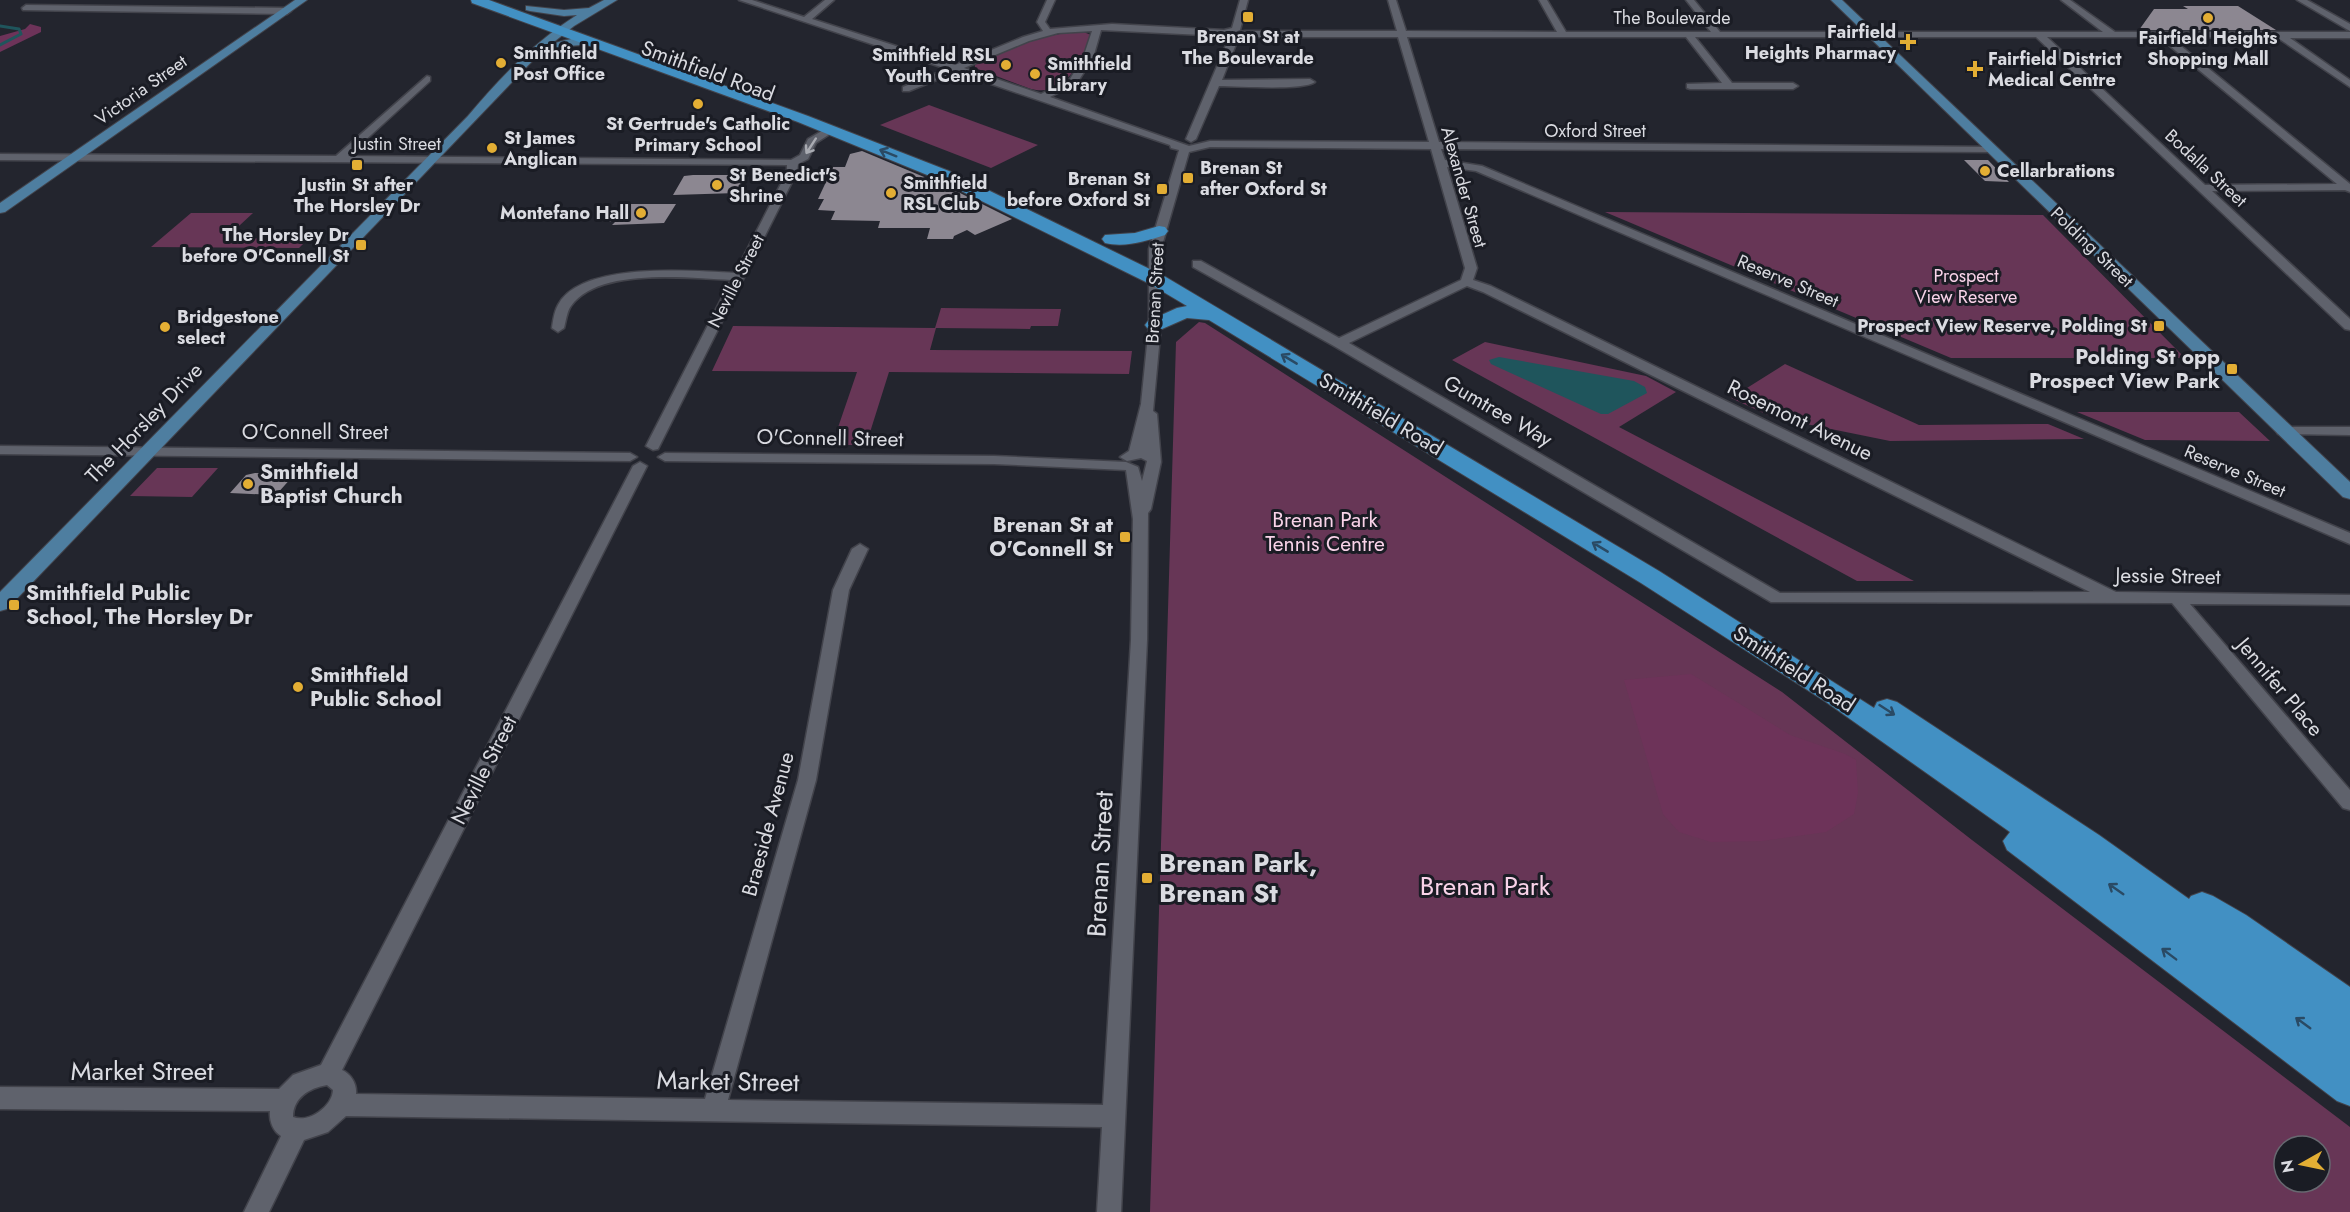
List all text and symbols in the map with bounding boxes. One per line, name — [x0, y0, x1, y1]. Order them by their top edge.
street label: The Boulevarde — [1613, 5, 1731, 31]
marker: Brenan St at The Boulevarde — [1241, 10, 1255, 24]
marker: Fairfield Heights Shopping Mall — [2201, 11, 2215, 25]
place label: Fairfield Heights Pharmacy — [1745, 19, 1897, 66]
place label: Brenan St at The Boulevarde — [1182, 24, 1314, 71]
place label: Fairfield Heights Shopping Mall — [2139, 25, 2277, 72]
street label: Smithfield Road — [637, 33, 779, 109]
marker: Fairfield Heights Pharmacy — [1901, 35, 1915, 49]
place label: Smithfield Post Office — [513, 40, 605, 87]
place label: Smithfield RSL Youth Centre — [872, 42, 994, 89]
place label: Fairfield District Medical Centre — [1988, 46, 2122, 93]
street label: Victoria Street — [90, 48, 193, 131]
place label: Smithfield Library — [1047, 51, 1131, 98]
marker: Smithfield Post Office — [494, 56, 508, 70]
marker: Smithfield RSL Youth Centre — [999, 58, 1013, 72]
marker: Fairfield District Medical Centre — [1966, 60, 1984, 78]
marker: Smithfield Library — [1028, 67, 1042, 81]
marker: St Gertrude's Catholic Primary School — [691, 97, 705, 111]
place label: St Gertrude's Catholic Primary School — [606, 111, 790, 158]
street label: Oxford Street — [1544, 118, 1646, 144]
street label: Alexander Street — [1434, 123, 1494, 251]
street label: Bodalla Street — [2159, 123, 2253, 213]
place label: St James Anglican — [503, 125, 577, 172]
street label: Justin Street — [351, 131, 442, 157]
one-way arrow — [805, 137, 817, 153]
marker: St James Anglican — [485, 141, 499, 155]
one-way arrow — [880, 147, 898, 158]
place label: Brenan St after Oxford St — [1200, 155, 1327, 202]
marker: Justin St after The Horsley Dr — [350, 158, 364, 172]
place label: Cellarbrations — [1997, 158, 2115, 184]
place label: St Benedict's Shrine — [729, 162, 837, 209]
marker: Cellarbrations — [1978, 164, 1992, 178]
place label: Brenan St before Oxford St — [1007, 166, 1150, 213]
place label: Smithfield RSL Club — [903, 170, 987, 217]
marker: Brenan St after Oxford St — [1181, 171, 1195, 185]
place label: Justin St after The Horsley Dr — [294, 172, 421, 219]
marker: St Benedict's Shrine — [710, 178, 724, 192]
marker: Brenan St before Oxford St — [1155, 182, 1169, 196]
marker: Smithfield RSL Club — [884, 186, 898, 200]
place label: Montefano Hall — [500, 200, 629, 226]
street label: Polding Street — [2045, 201, 2140, 294]
marker: Montefano Hall — [634, 206, 648, 220]
place label: The Horsley Dr before O'Connell St — [182, 222, 350, 269]
street label: Neville Street — [701, 229, 771, 332]
marker: The Horsley Dr before O'Connell St — [354, 238, 368, 252]
street label: Brenan Street — [1139, 241, 1171, 344]
street label: Reserve Street — [1733, 248, 1843, 314]
park label: Prospect View Reserve — [1915, 263, 2017, 310]
place label: Bridgestone select — [177, 304, 279, 351]
place label: Prospect View Reserve, Polding St — [1857, 313, 2147, 339]
marker: Prospect View Reserve, Polding St — [2152, 319, 2166, 333]
marker: Bridgestone select — [158, 320, 172, 334]
place label: Polding St opp Prospect View Park — [2029, 342, 2220, 396]
one-way arrow — [1281, 352, 1298, 364]
street label: The Horsley Drive — [78, 356, 210, 490]
marker: Polding St opp Prospect View Park — [2225, 362, 2239, 376]
street label: Smithfield Road — [1313, 365, 1449, 463]
street label: Gumtree Way — [1438, 368, 1559, 455]
street label: Rosemont Avenue — [1722, 372, 1878, 468]
street label: O'Connell Street — [242, 417, 388, 447]
street label: O'Connell Street — [756, 422, 904, 454]
street label: Reserve Street — [2180, 438, 2290, 504]
place label: Smithfield Baptist Church — [260, 457, 403, 511]
marker: Smithfield Baptist Church — [241, 477, 255, 491]
park label: Brenan Park Tennis Centre — [1265, 505, 1385, 559]
place label: Brenan St at O'Connell St — [989, 510, 1113, 564]
marker: Brenan St at O'Connell St — [1118, 530, 1132, 544]
one-way arrow — [1592, 540, 1609, 552]
street label: Jessie Street — [2112, 560, 2221, 592]
place label: Smithfield Public School, The Horsley Dr — [26, 578, 253, 632]
marker: Smithfield Public School, The Horsley Dr — [7, 598, 21, 612]
street label: Smithfield Road — [1727, 618, 1861, 720]
street label: Jennifer Place — [2228, 629, 2330, 743]
place label: Smithfield Public School — [310, 660, 442, 714]
marker: Smithfield Public School — [291, 680, 305, 694]
one-way arrow — [1879, 703, 1896, 716]
street label: Neville Street — [444, 710, 524, 830]
street label: Braeside Avenue — [734, 748, 802, 899]
street label: Brenan Street — [1077, 789, 1123, 938]
place label: Brenan Park, Brenan St — [1159, 844, 1318, 912]
park label: Brenan Park — [1420, 867, 1551, 905]
marker: Brenan Park, Brenan St — [1140, 871, 1154, 885]
one-way arrow — [2108, 883, 2124, 895]
one-way arrow — [2162, 948, 2178, 961]
one-way arrow — [2295, 1017, 2311, 1029]
street label: Market Street — [70, 1052, 214, 1090]
street label: Market Street — [656, 1061, 801, 1101]
north arrow — [2272, 1134, 2332, 1194]
text: N — [2275, 1158, 2300, 1174]

